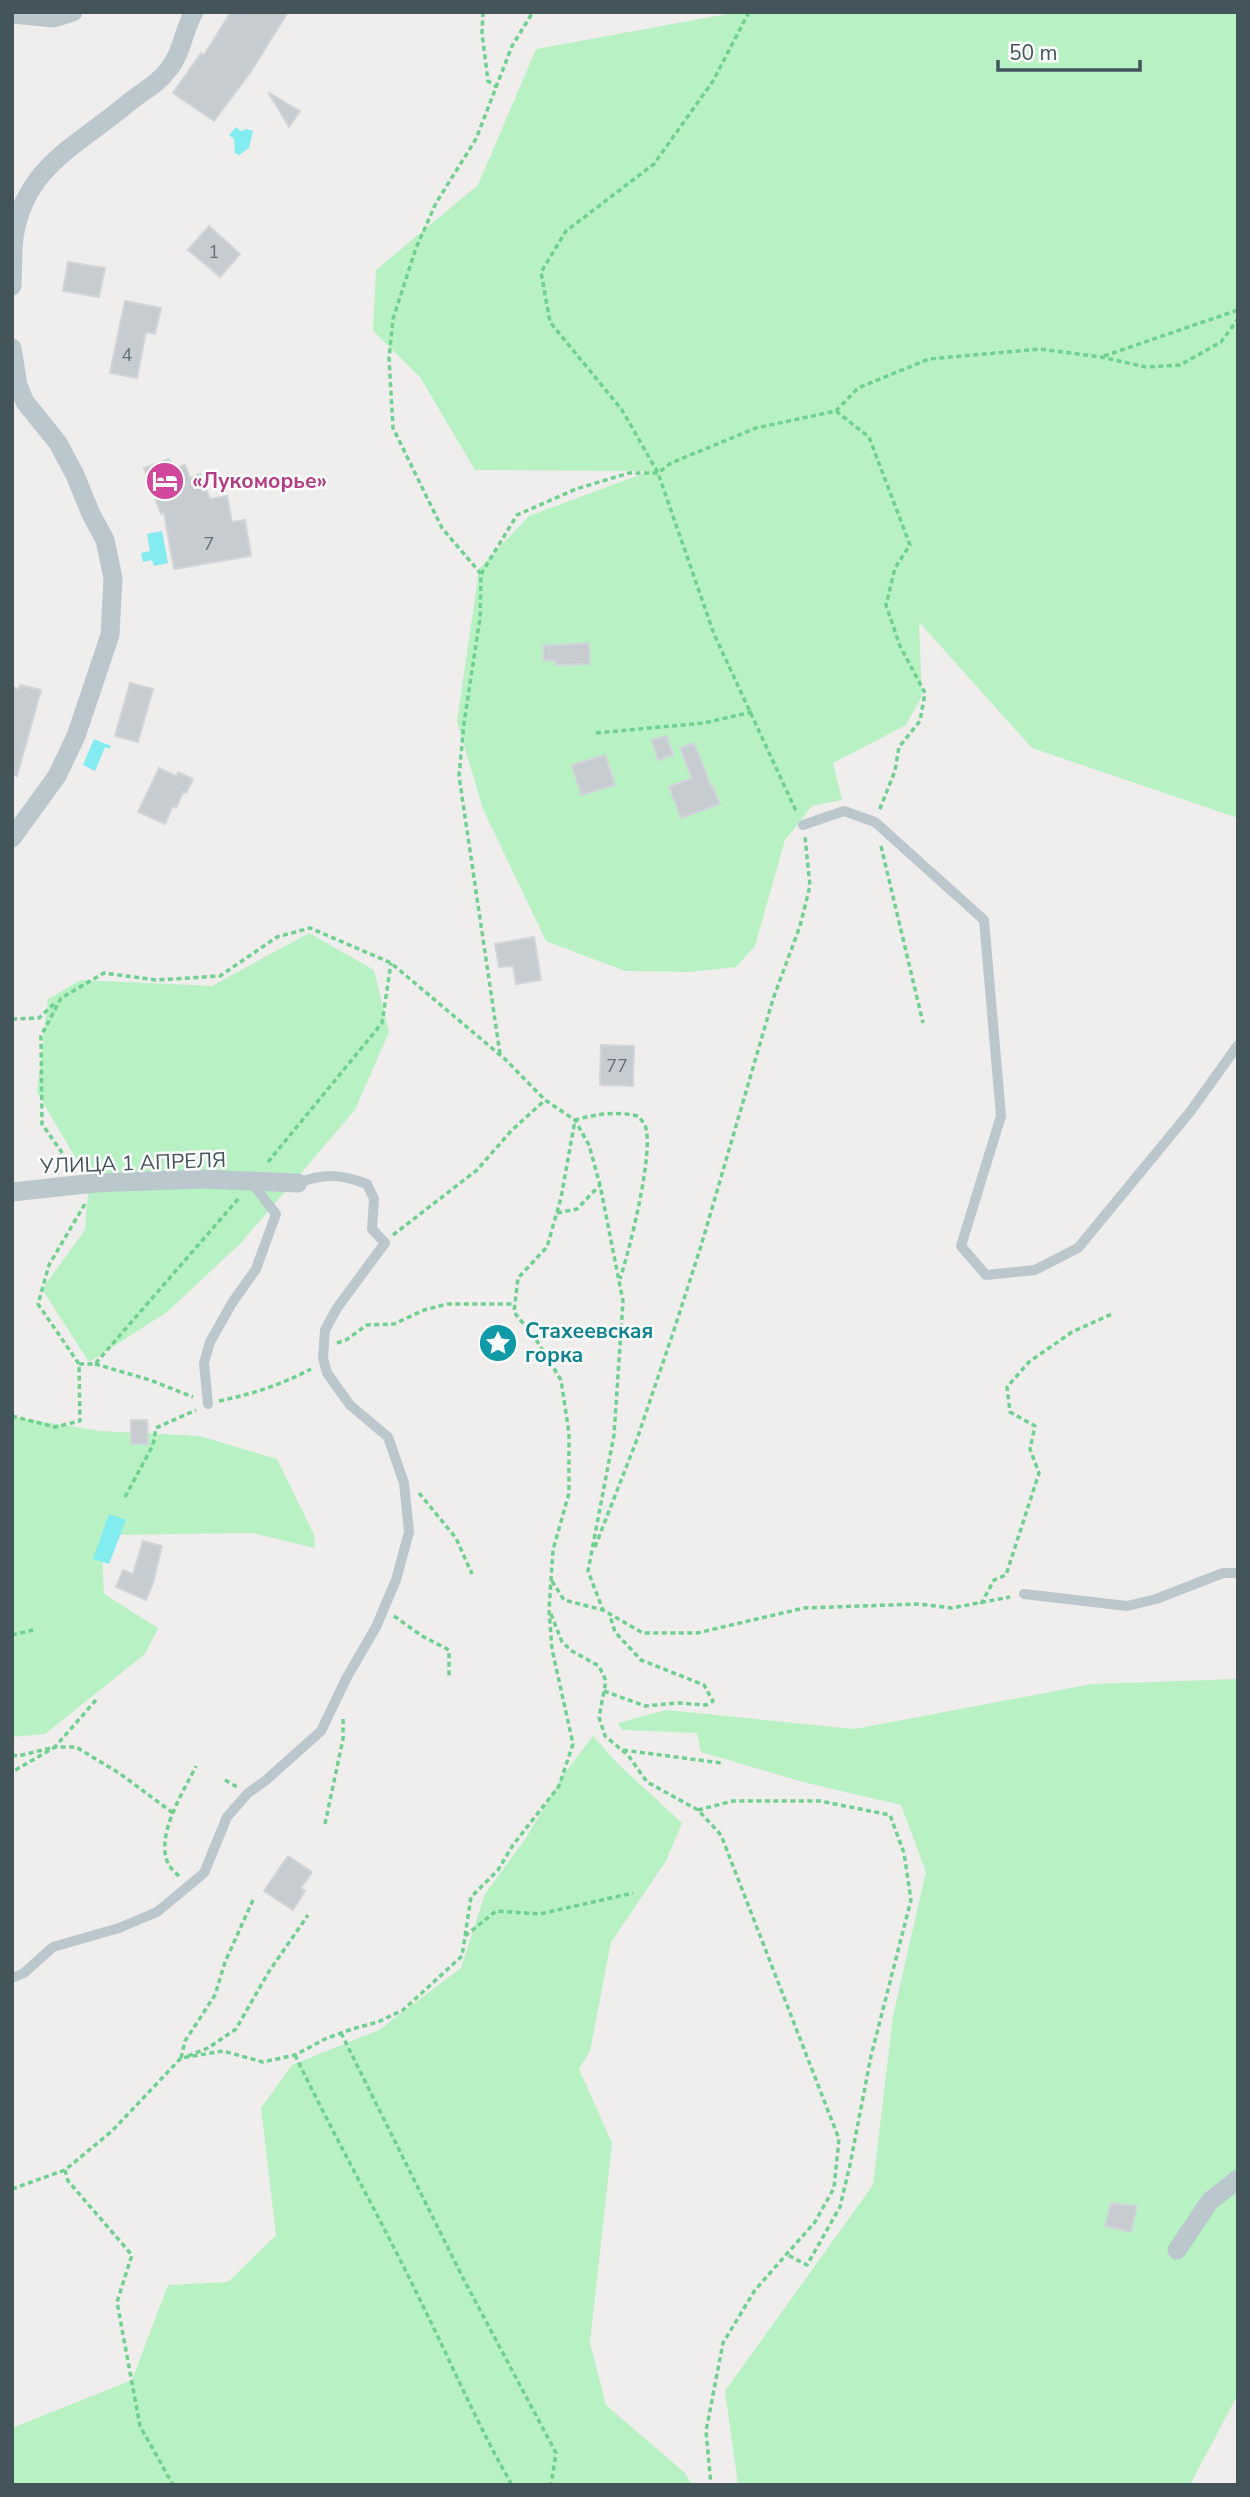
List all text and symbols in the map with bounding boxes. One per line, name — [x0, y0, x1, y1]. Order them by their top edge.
scale bar — [998, 28, 1140, 72]
text: 50 m — [1009, 39, 1058, 67]
house number: 1 — [209, 240, 219, 264]
house number: 4 — [122, 343, 133, 367]
hotel icon: «Лукоморье» — [144, 460, 186, 502]
place label: «Лукоморье» — [192, 467, 327, 495]
house number: 7 — [204, 532, 214, 556]
house number: 77 — [606, 1054, 628, 1078]
street label: УЛИЦА 1 АПРЕЛЯ — [38, 1146, 227, 1180]
place label: Стахеевская горка — [525, 1317, 653, 1369]
place icon: Стахеевская горка — [477, 1322, 519, 1364]

